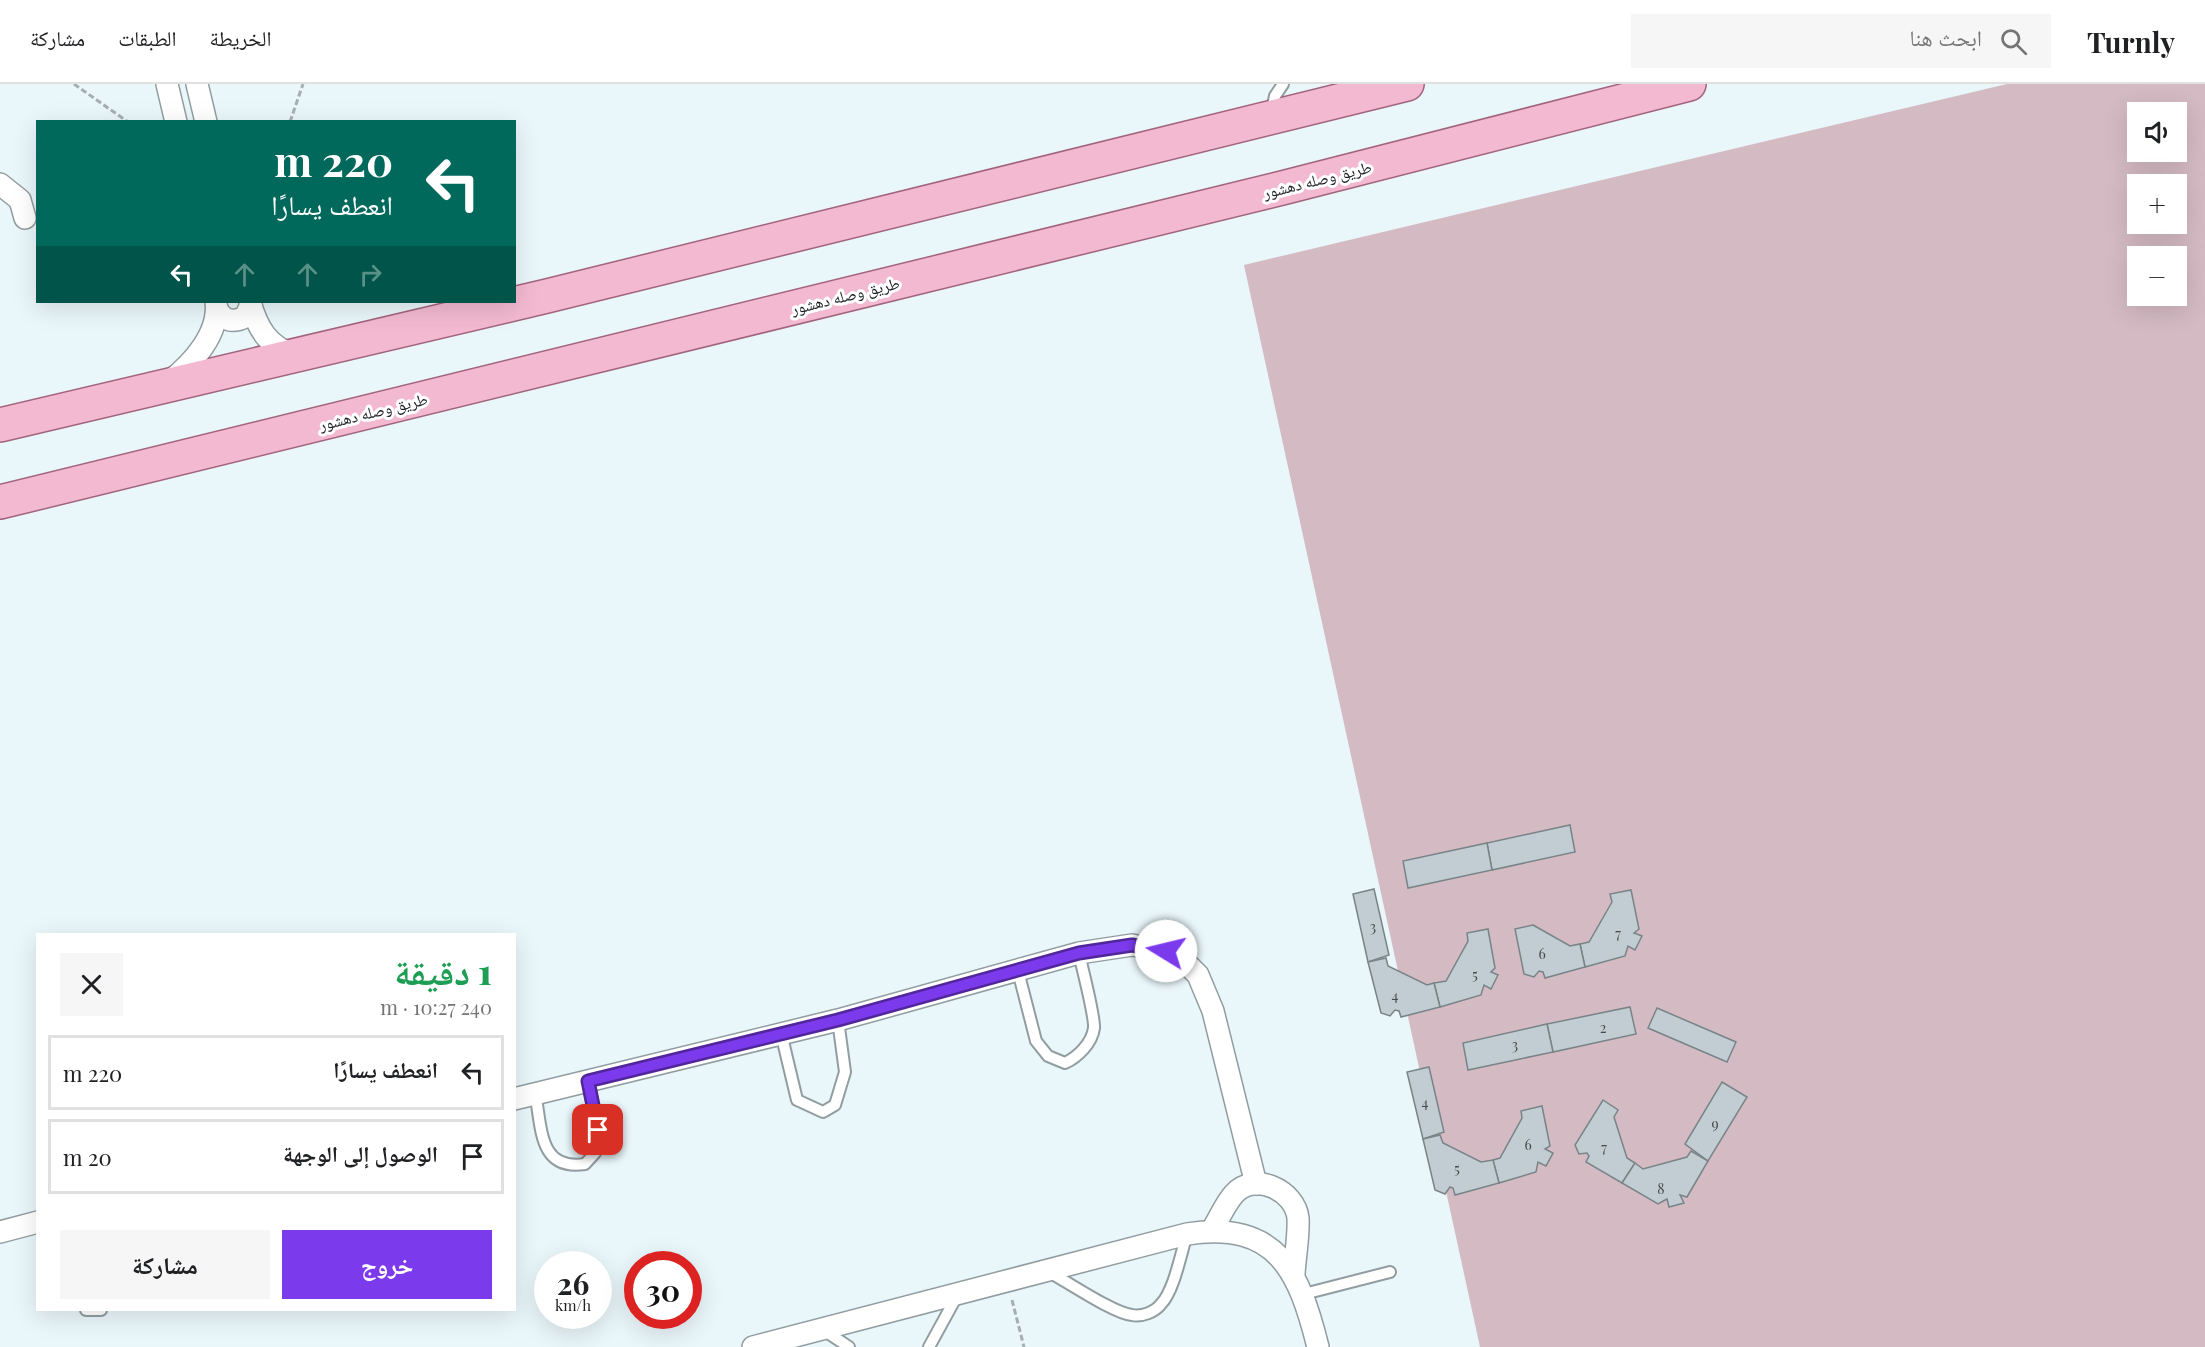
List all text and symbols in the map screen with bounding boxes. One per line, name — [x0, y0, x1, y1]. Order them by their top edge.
search box — [1631, 14, 2051, 68]
text: ابحث هنا — [1910, 22, 1982, 52]
text: مشاركة — [30, 23, 85, 51]
text: الطبقات — [118, 23, 177, 51]
text: الخريطة — [210, 23, 271, 51]
text: Turnly — [2087, 23, 2175, 60]
icon: search — [1997, 25, 2030, 58]
map controls — [2127, 102, 2187, 306]
button: sound — [2127, 102, 2187, 162]
text: 220 m — [274, 132, 393, 188]
icon: left — [414, 144, 492, 222]
street label: طريق وصله دهشور — [1260, 155, 1374, 204]
button: + — [2127, 174, 2187, 234]
text: انعطف يسارًا — [271, 186, 393, 222]
button: − — [2127, 246, 2187, 306]
icon: left — [165, 258, 198, 291]
icon: ahead — [228, 258, 261, 291]
icon: ahead — [291, 258, 324, 291]
icon: right — [354, 258, 387, 291]
street label: طريق وصله دهشور — [788, 271, 902, 320]
street label: طريق وصله دهشور — [316, 387, 430, 436]
house number: 3 — [1370, 917, 1376, 936]
position arrow — [1134, 919, 1198, 983]
house number: 7 — [1615, 924, 1621, 943]
house number: 6 — [1538, 944, 1546, 963]
text: 1 دقيقة — [394, 946, 492, 994]
button: close — [60, 953, 123, 1016]
house number: 5 — [1472, 965, 1478, 984]
house number: 4 — [1392, 986, 1399, 1005]
text: 240 m · 10:27 — [380, 993, 492, 1020]
house number: 2 — [1600, 1018, 1607, 1037]
house number: 3 — [1512, 1035, 1518, 1054]
text: انعطف يسارًا — [333, 1054, 438, 1084]
icon: left — [456, 1056, 489, 1089]
text: 220 m — [63, 1058, 122, 1088]
house number: 4 — [1422, 1093, 1429, 1112]
pin — [572, 1104, 623, 1155]
icon: arrive — [581, 1113, 614, 1146]
house number: 9 — [1711, 1114, 1719, 1133]
house number: 6 — [1524, 1135, 1532, 1154]
text: الوصول إلى الوجهة — [283, 1138, 438, 1168]
house number: 7 — [1601, 1138, 1607, 1157]
icon: arrive — [456, 1140, 489, 1173]
text: 20 m — [63, 1142, 112, 1172]
house number: 5 — [1454, 1159, 1460, 1178]
house number: 8 — [1657, 1179, 1665, 1198]
button: مشاركة — [60, 1230, 270, 1299]
button: خروج — [282, 1230, 492, 1299]
speed limit sign: 30 — [624, 1251, 702, 1329]
text: 26 — [557, 1263, 589, 1303]
text: km/h — [555, 1295, 591, 1315]

